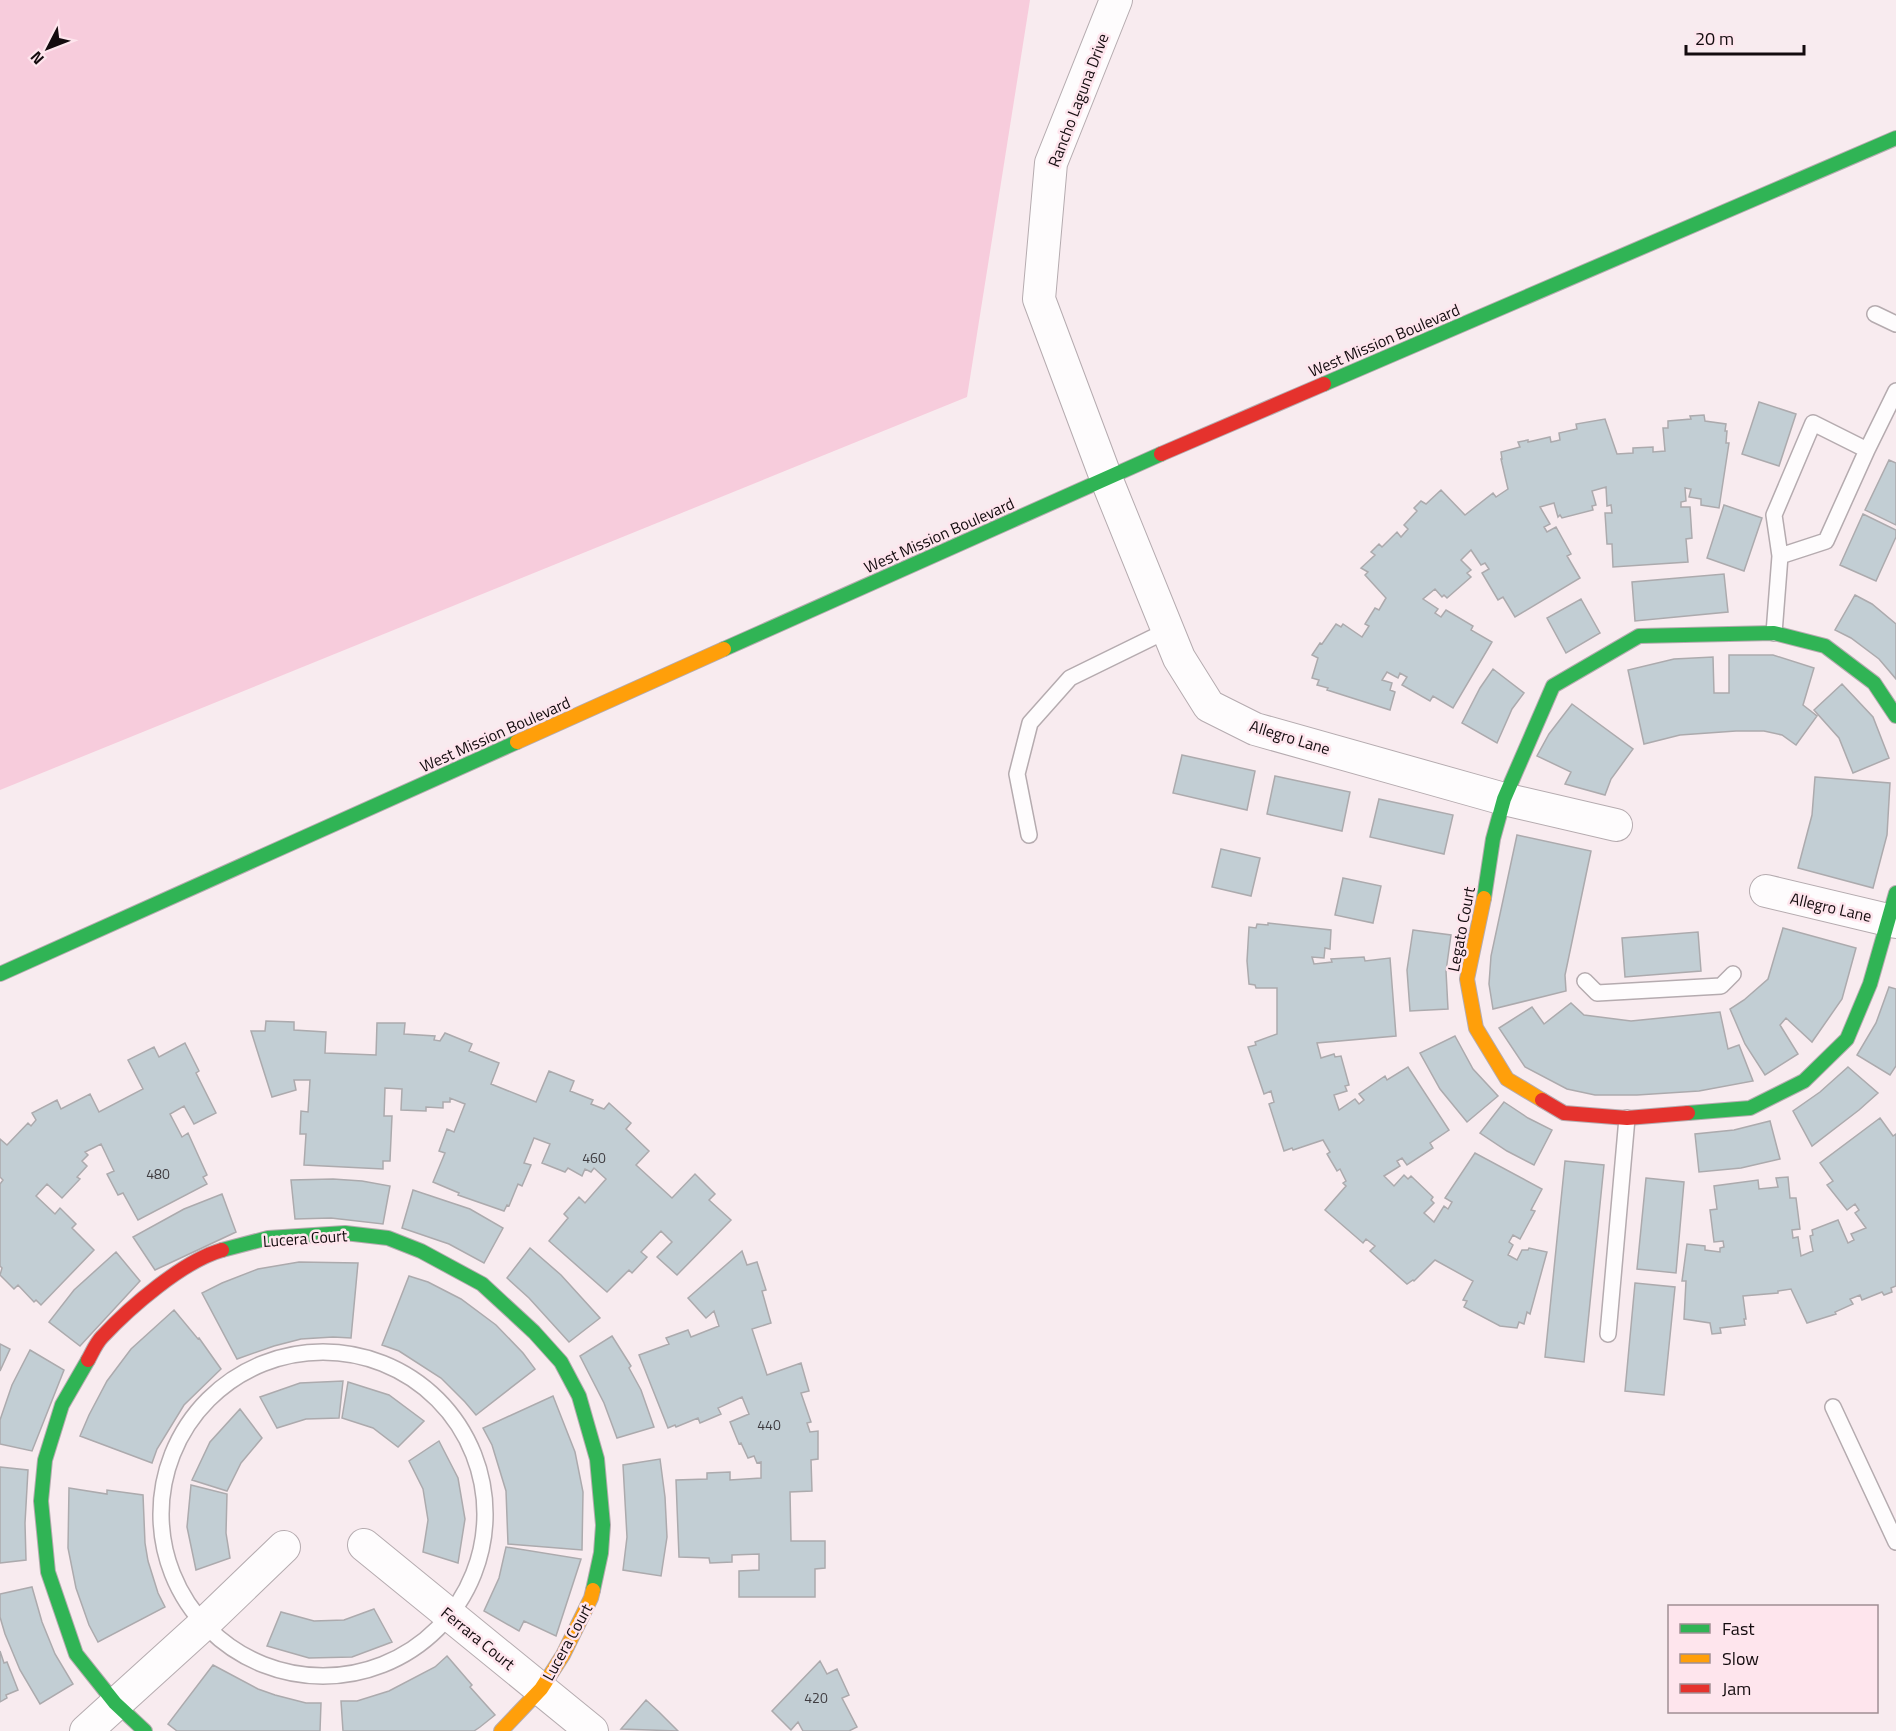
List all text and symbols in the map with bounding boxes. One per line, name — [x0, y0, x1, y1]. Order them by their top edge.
north arrow — [18, 18, 78, 78]
scale bar — [1686, 18, 1804, 56]
text: 20 m — [1695, 25, 1734, 52]
street label: Rancho Laguna Drive — [1041, 30, 1115, 170]
text: N — [24, 46, 49, 70]
street label: West Mission Boulevard — [1305, 297, 1463, 383]
street label: West Mission Boulevard — [860, 491, 1018, 579]
street label: West Mission Boulevard — [416, 690, 574, 778]
street label: Allegro Lane — [1247, 713, 1333, 761]
street label: Legato Court — [1441, 884, 1481, 974]
street label: Allegro Lane — [1788, 886, 1874, 928]
house number: 460 — [582, 1147, 606, 1168]
house number: 480 — [146, 1163, 170, 1184]
street label: Lucera Court — [262, 1223, 348, 1253]
house number: 440 — [757, 1414, 781, 1435]
street label: Lucera Court — [536, 1599, 598, 1685]
street label: Ferrara Court — [436, 1601, 520, 1676]
legend — [1668, 1605, 1878, 1713]
text: Fast — [1722, 1615, 1755, 1642]
text: Slow — [1722, 1645, 1759, 1672]
text: Jam — [1722, 1675, 1751, 1702]
house number: 420 — [804, 1687, 828, 1708]

